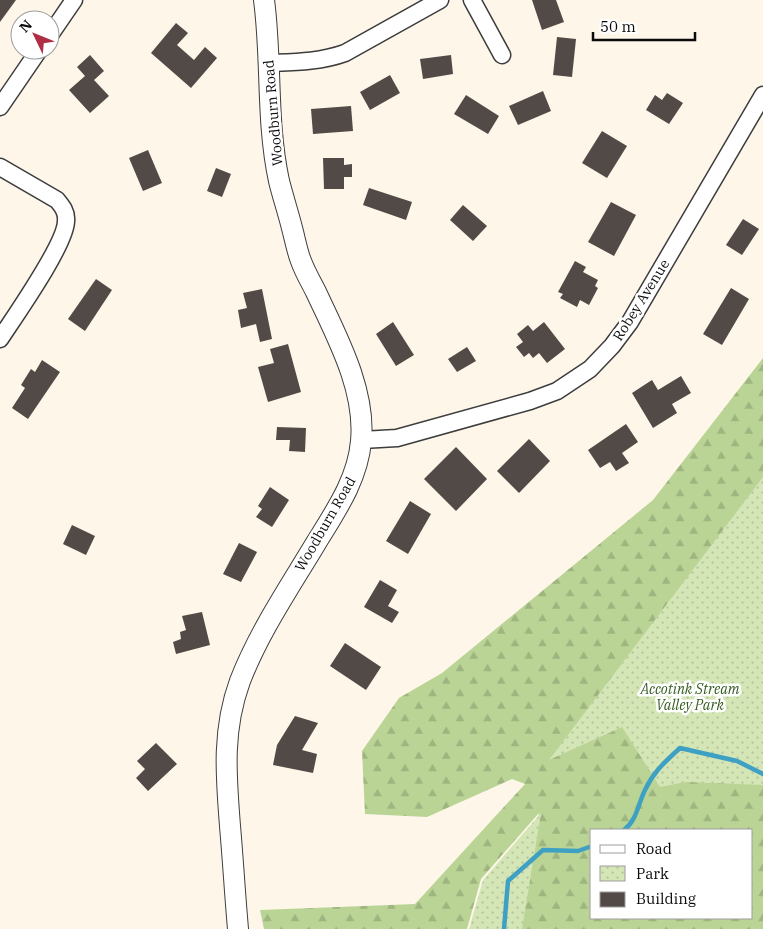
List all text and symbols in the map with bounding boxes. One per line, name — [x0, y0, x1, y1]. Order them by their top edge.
north arrow — [10, 10, 60, 60]
scale bar — [593, 10, 696, 42]
text: N — [15, 16, 36, 36]
text: 50 m — [600, 17, 636, 36]
street label: Woodburn Road — [259, 59, 287, 167]
street label: Robey Avenue — [609, 256, 673, 344]
street label: Woodburn Road — [291, 473, 360, 575]
park label: Accotink Stream Valley Park — [639, 680, 740, 714]
legend — [590, 829, 753, 919]
text: Road — [636, 839, 672, 858]
text: Park — [636, 864, 669, 883]
text: Building — [636, 889, 696, 908]

